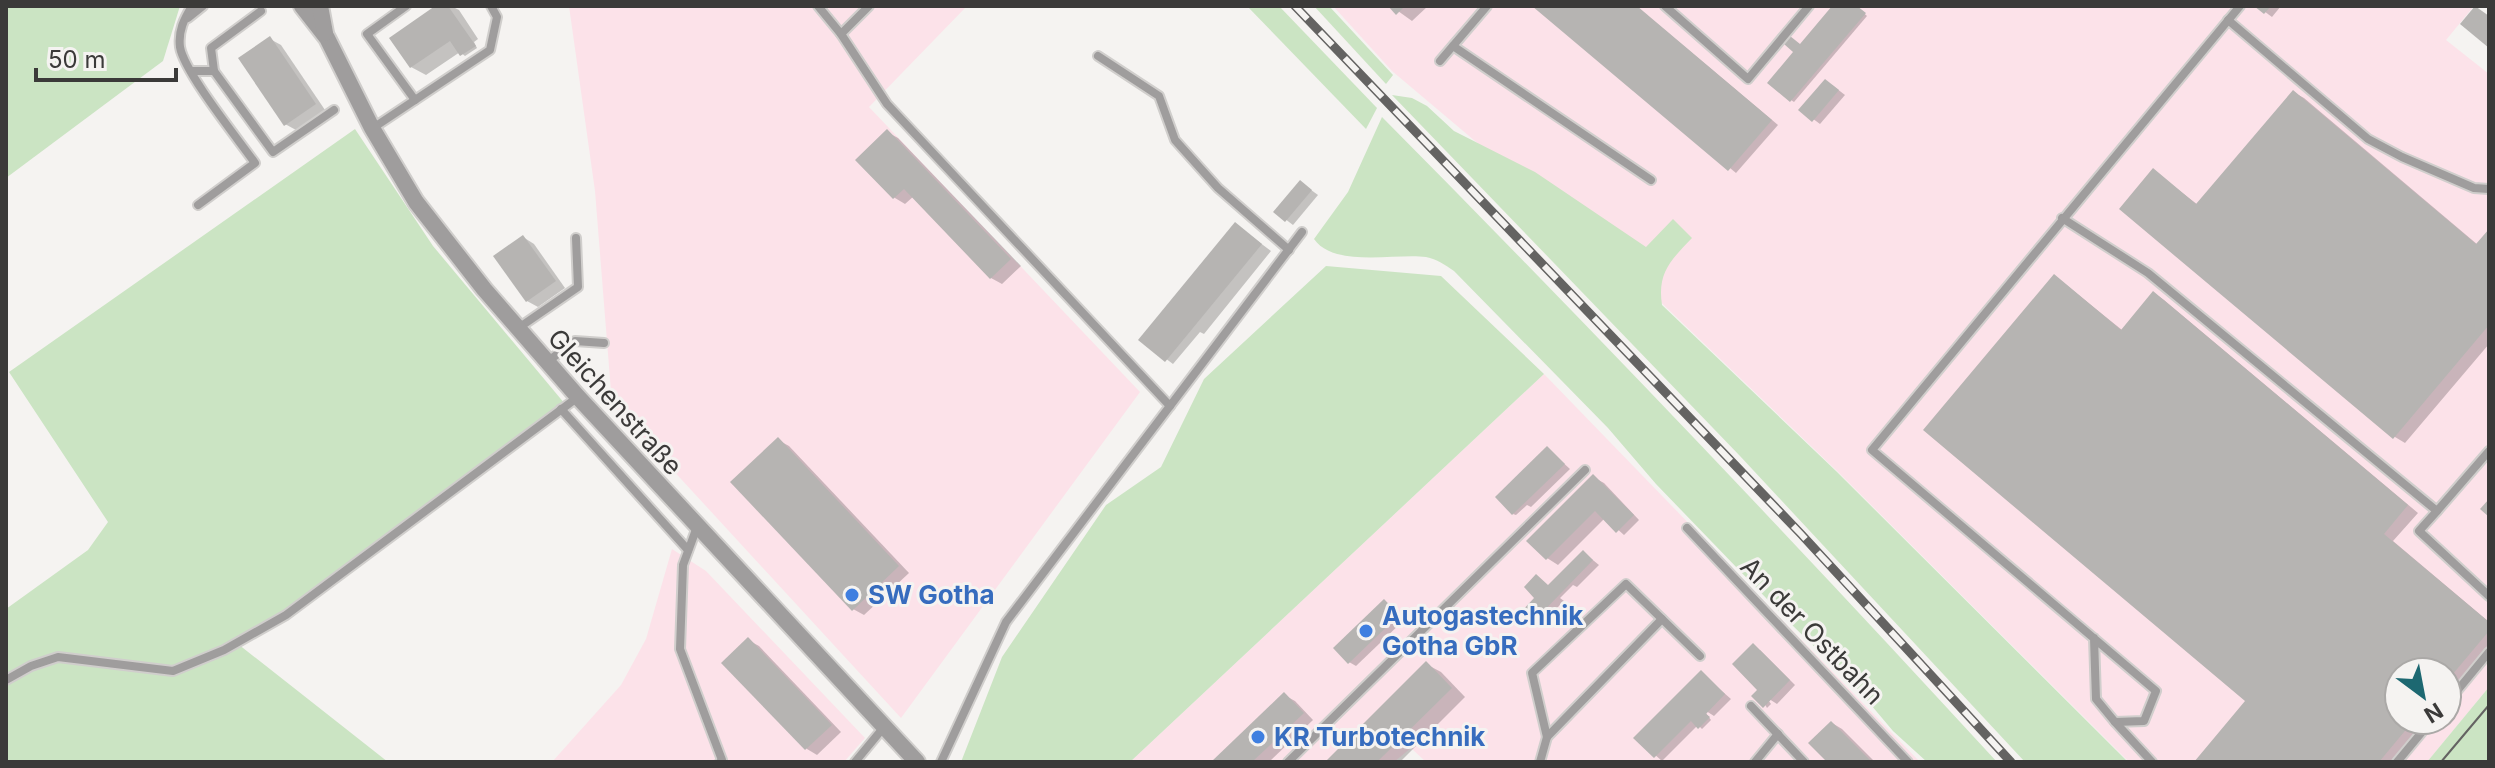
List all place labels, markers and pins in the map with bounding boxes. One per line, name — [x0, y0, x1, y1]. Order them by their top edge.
place label: SW Gotha — [868, 579, 994, 610]
marker: SW Gotha — [843, 586, 861, 604]
place label: Autogastechnik Gotha GbR — [1382, 600, 1583, 661]
marker: Autogastechnik Gotha GbR — [1357, 622, 1375, 640]
place label: KR Turbotechnik — [1274, 721, 1485, 752]
marker: KR Turbotechnik — [1249, 728, 1267, 746]

